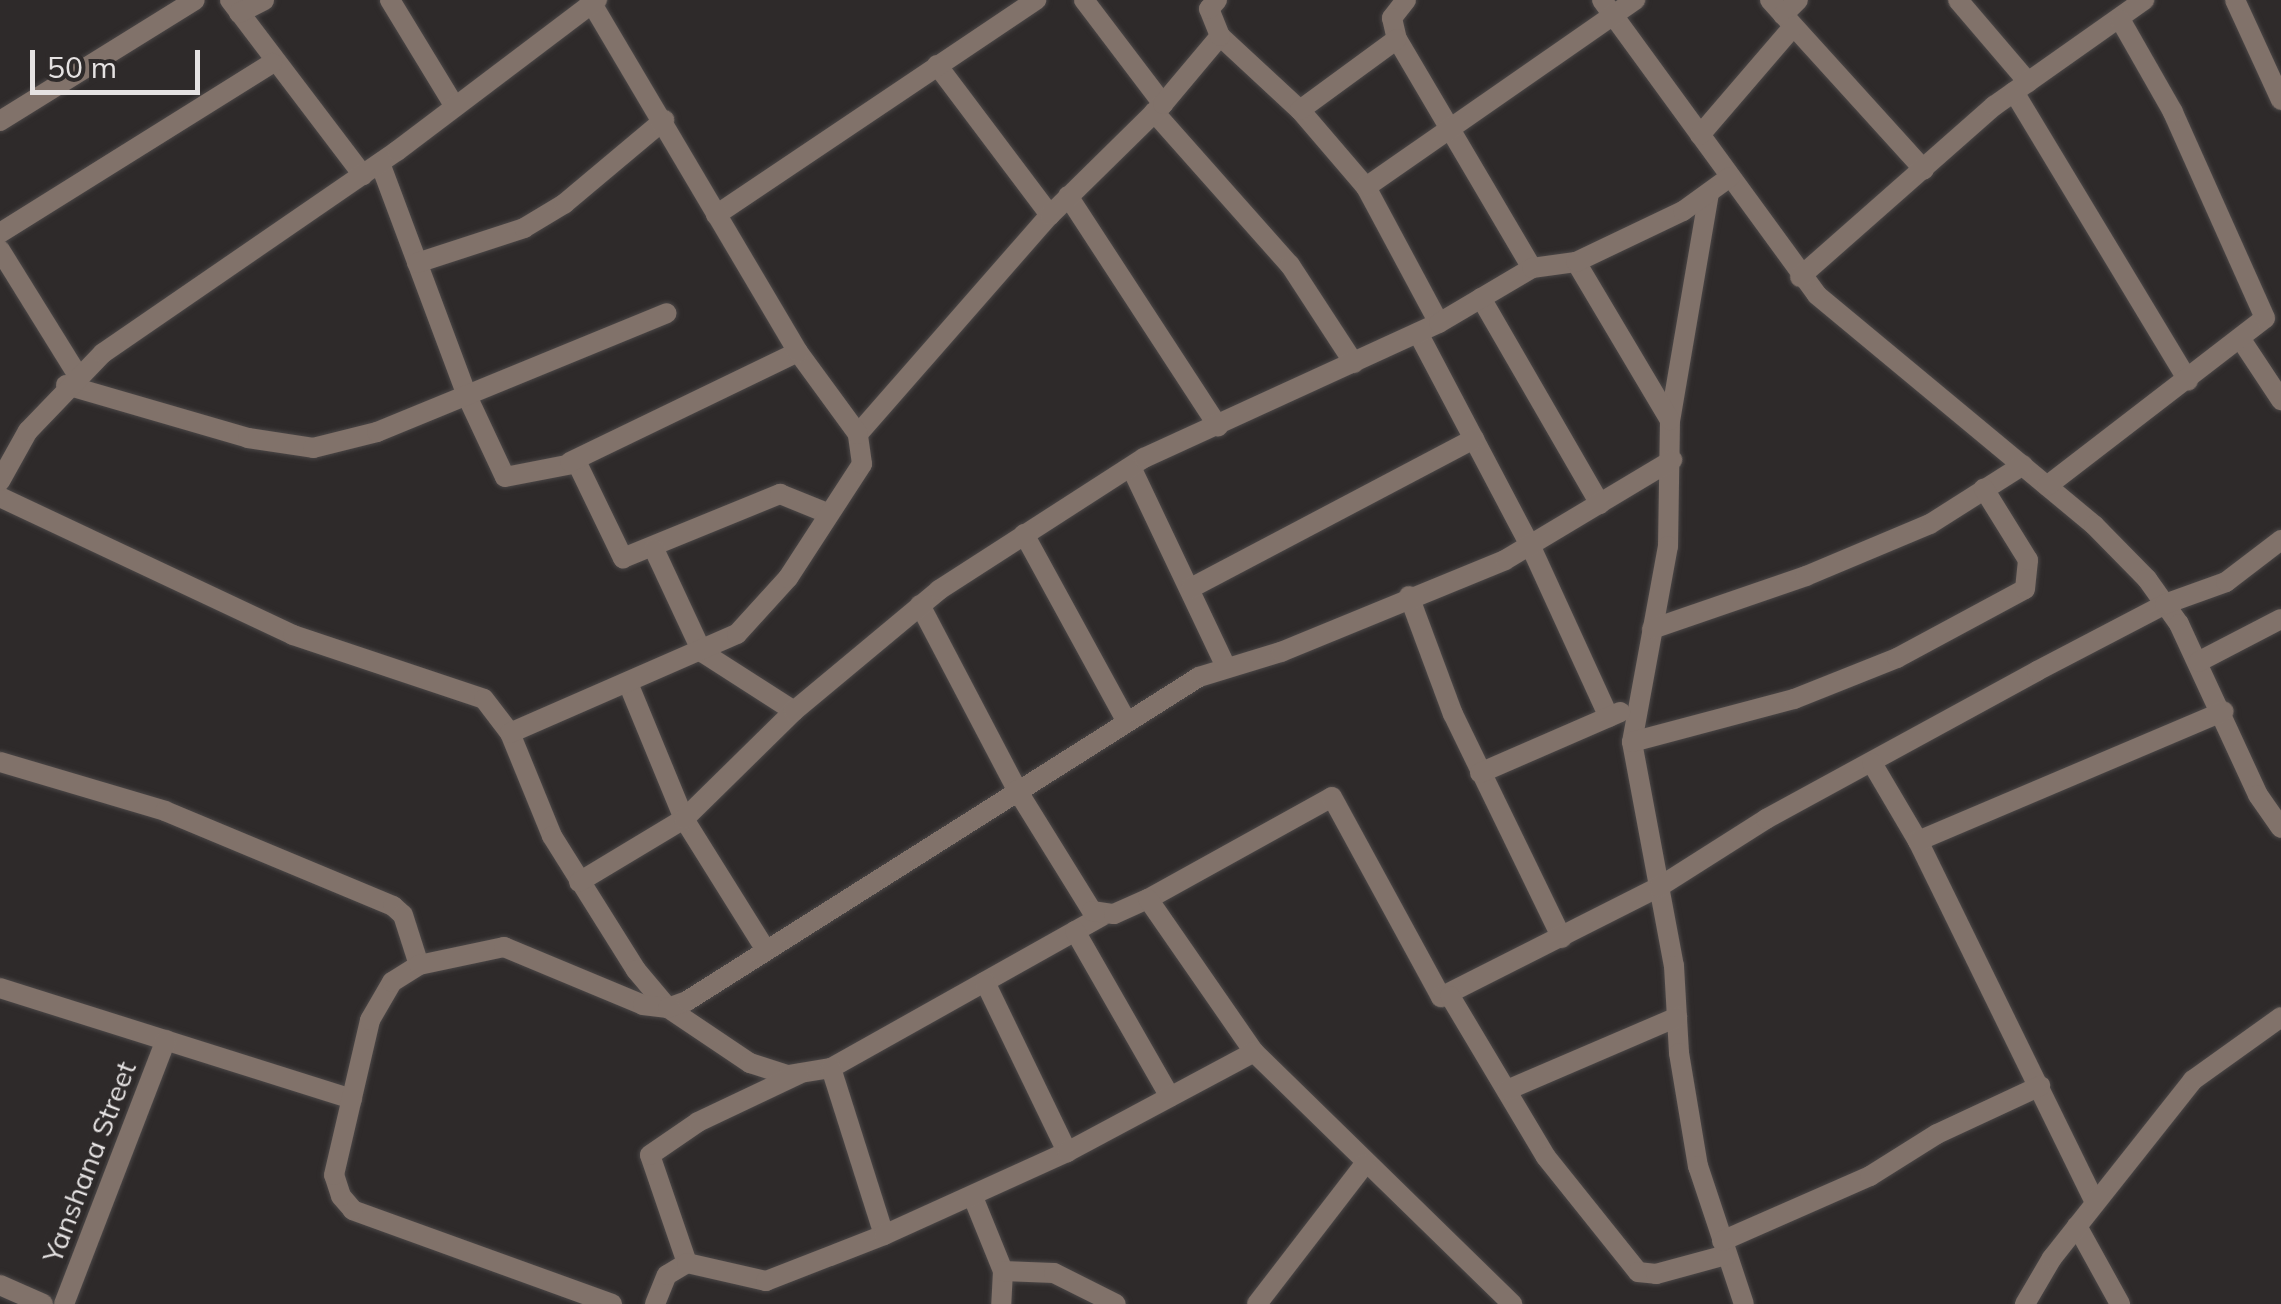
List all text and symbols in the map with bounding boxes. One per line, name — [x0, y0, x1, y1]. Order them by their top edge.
scale bar — [35, 30, 205, 92]
text: 50 m — [47, 48, 117, 86]
street label: Yanshana Street — [35, 1057, 143, 1267]

